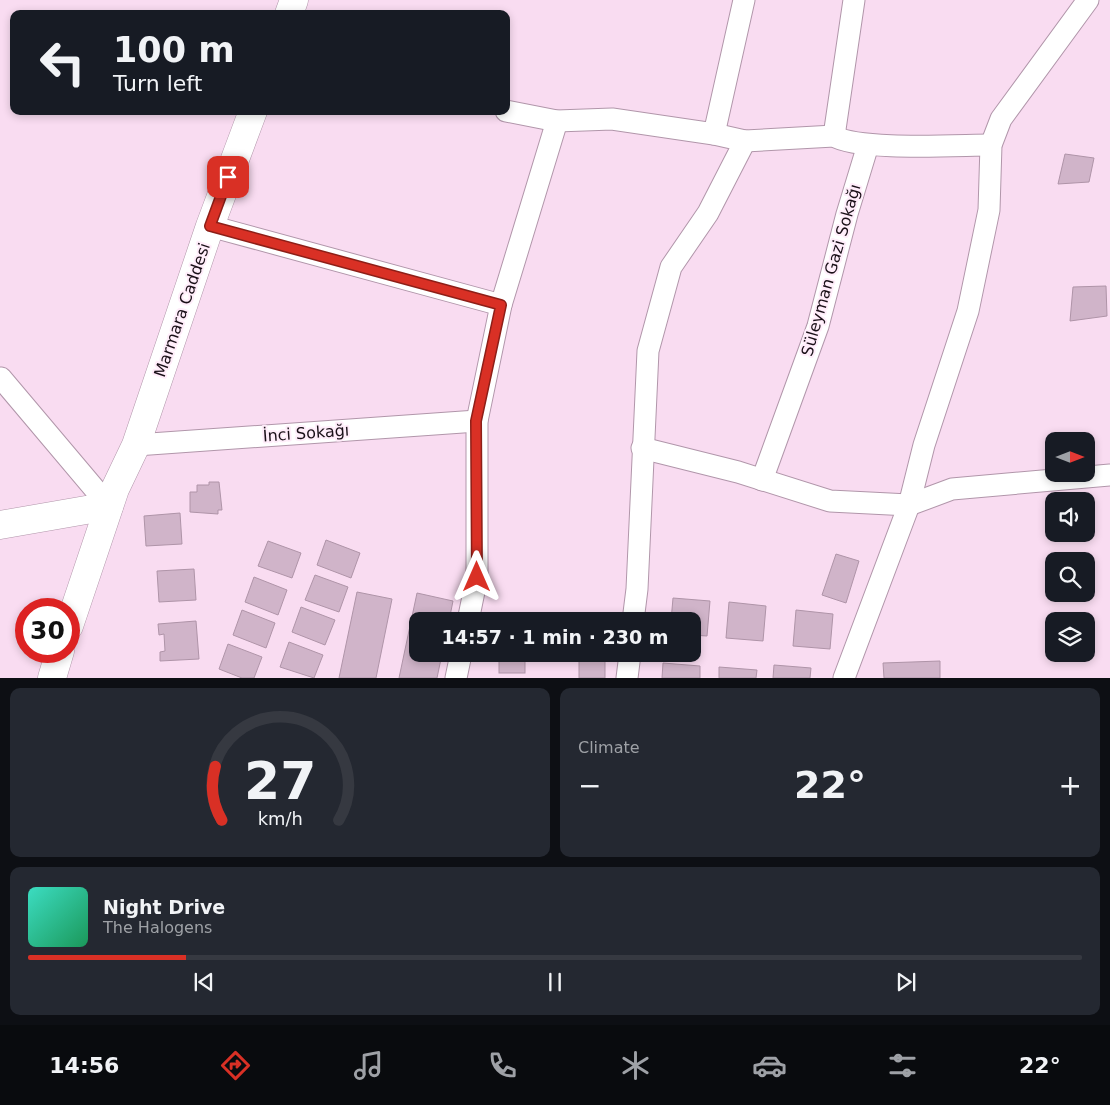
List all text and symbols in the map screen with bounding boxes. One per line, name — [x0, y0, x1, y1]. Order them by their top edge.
icon: left — [30, 30, 95, 95]
text: 100 m — [113, 30, 235, 70]
text: Turn left — [113, 71, 202, 96]
pin — [207, 156, 249, 198]
icon: arrive — [214, 163, 242, 191]
street label: Süleyman Gazi Sokağı — [797, 182, 865, 358]
street label: Marmara Caddesi — [150, 240, 214, 380]
street label: İnci Sokağı — [262, 421, 350, 445]
north arrow — [1045, 432, 1095, 482]
map controls — [1045, 432, 1095, 662]
button: sound — [1045, 492, 1095, 542]
position arrow — [450, 550, 502, 602]
button: search — [1045, 552, 1095, 602]
speed limit sign: 30 — [15, 598, 80, 663]
button: layers — [1045, 612, 1095, 662]
text: 14:57 · 1 min · 230 m — [441, 626, 669, 648]
text: Climate — [578, 738, 640, 757]
text: 27 — [244, 751, 316, 811]
text: 22° — [794, 763, 866, 807]
text: − — [578, 769, 601, 802]
text: + — [1059, 769, 1082, 802]
text: km/h — [257, 808, 303, 829]
text: Night Drive — [103, 896, 225, 918]
text: The Halogens — [103, 918, 212, 937]
icon: previous — [190, 968, 218, 996]
icon: pause — [541, 968, 569, 996]
icon: next — [892, 968, 920, 996]
icon: directions — [218, 1048, 253, 1083]
icon: music — [351, 1048, 386, 1083]
icon: phone — [485, 1048, 520, 1083]
icon: climate — [618, 1048, 653, 1083]
icon: car — [752, 1048, 787, 1083]
icon: filters — [885, 1048, 920, 1083]
text: 14:56 — [49, 1053, 119, 1078]
text: 22° — [1019, 1053, 1061, 1078]

